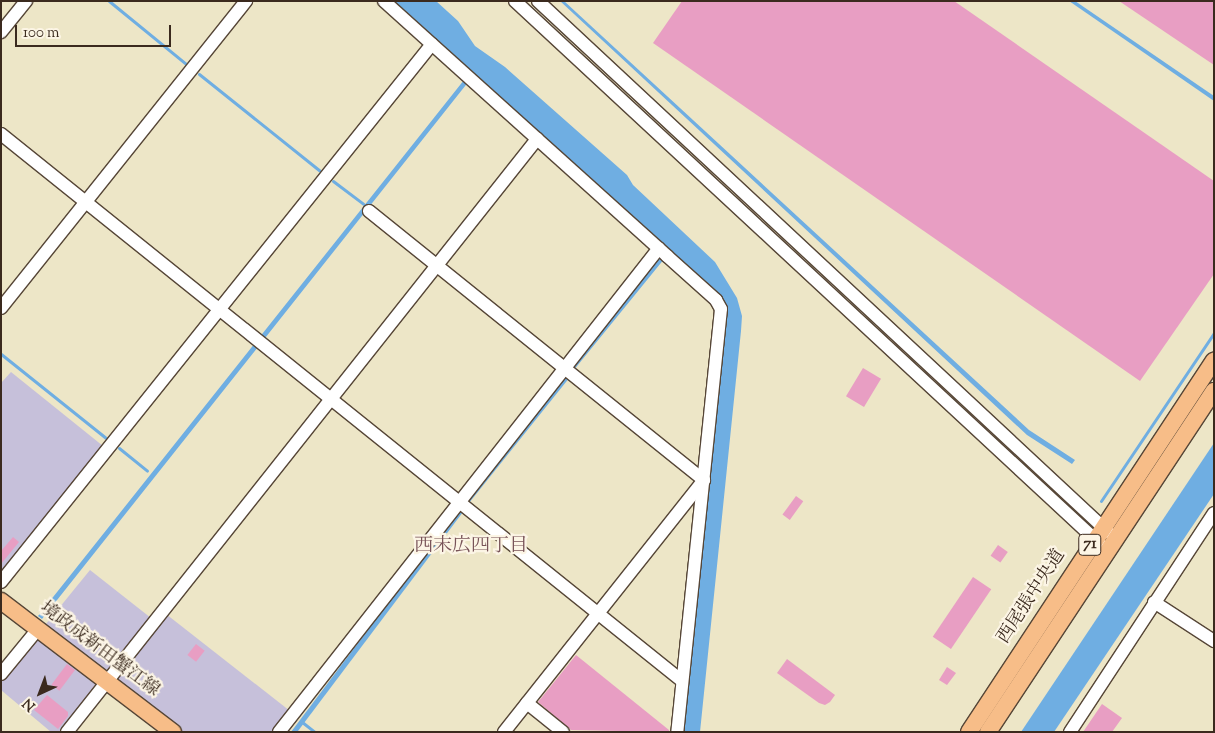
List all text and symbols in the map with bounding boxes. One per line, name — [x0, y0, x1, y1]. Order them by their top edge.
scale bar — [18, 15, 174, 47]
text: 100 m — [23, 23, 59, 44]
road number: 71 — [1078, 532, 1102, 558]
district label: 西末広四丁目 — [414, 536, 528, 558]
street label: 西尾張中央道 — [994, 546, 1070, 648]
street label: 境政成新田蟹江線 — [35, 598, 163, 702]
north arrow — [15, 668, 65, 718]
text: N — [19, 693, 41, 715]

